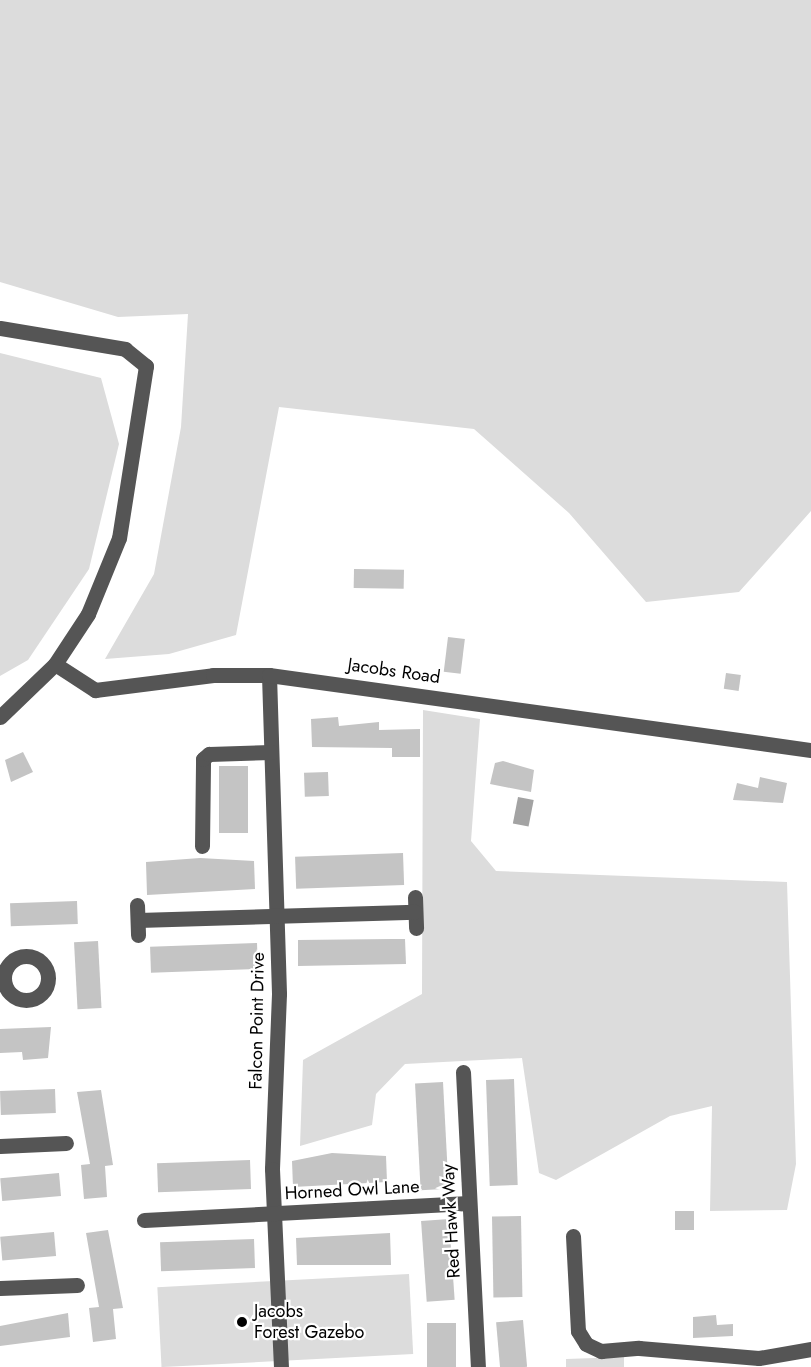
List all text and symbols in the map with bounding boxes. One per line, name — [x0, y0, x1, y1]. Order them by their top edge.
street label: Jacobs Road — [346, 654, 442, 688]
street label: Falcon Point Drive — [245, 952, 269, 1090]
street label: Red Hawk Way — [437, 1163, 465, 1279]
street label: Horned Owl Lane — [284, 1176, 420, 1204]
place label: Jacobs Forest Gazebo — [254, 1301, 364, 1344]
marker: Jacobs Forest Gazebo — [235, 1315, 249, 1329]

